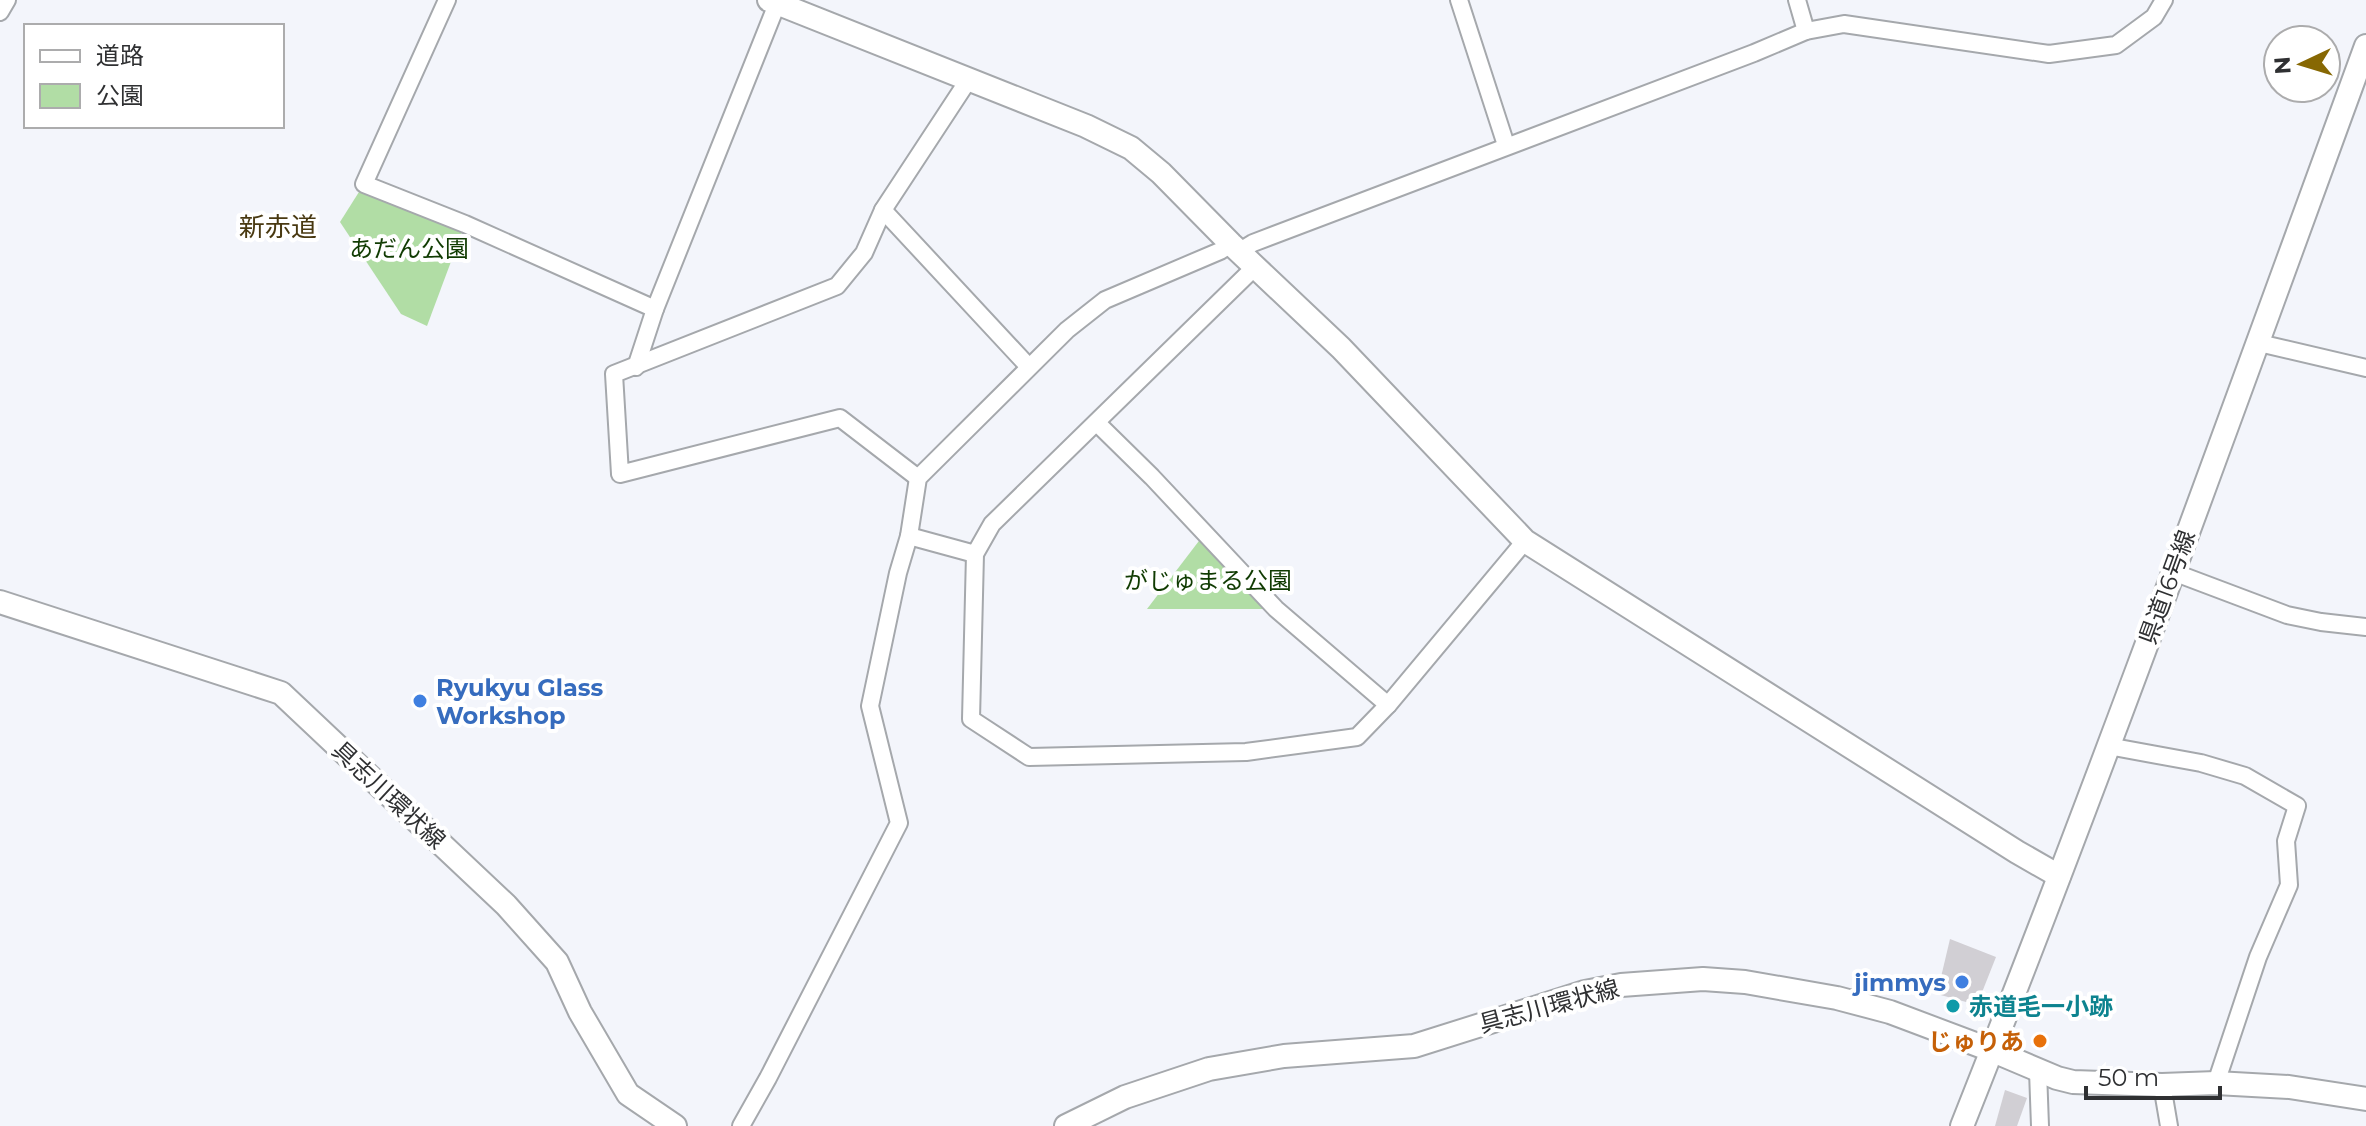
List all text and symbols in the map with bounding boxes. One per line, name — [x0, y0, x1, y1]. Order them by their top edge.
legend — [24, 24, 284, 128]
north arrow — [2262, 24, 2342, 104]
text: 道路 — [96, 41, 144, 70]
text: N — [2268, 56, 2297, 75]
text: 公園 — [96, 81, 144, 110]
district label: 新赤道 — [239, 211, 317, 243]
park label: あだん公園 — [349, 234, 469, 263]
street label: 県道16号線 — [2133, 526, 2201, 648]
park label: がじゅまる公園 — [1124, 566, 1292, 595]
place label: Ryukyu Glass Workshop — [436, 673, 604, 730]
marker: Ryukyu Glass Workshop — [411, 692, 429, 710]
street label: 具志川環状線 — [326, 735, 452, 855]
place label: jimmys — [1851, 968, 1946, 997]
street label: 具志川環状線 — [1476, 973, 1622, 1039]
marker: jimmys — [1953, 973, 1971, 991]
place label: 赤道毛一小跡 — [1969, 992, 2113, 1021]
marker: 赤道毛一小跡 — [1944, 997, 1962, 1015]
place label: じゅりあ — [1928, 1027, 2024, 1056]
marker: じゅりあ — [2031, 1032, 2049, 1050]
scale bar — [2086, 1050, 2220, 1100]
text: 50 m — [2098, 1063, 2159, 1092]

